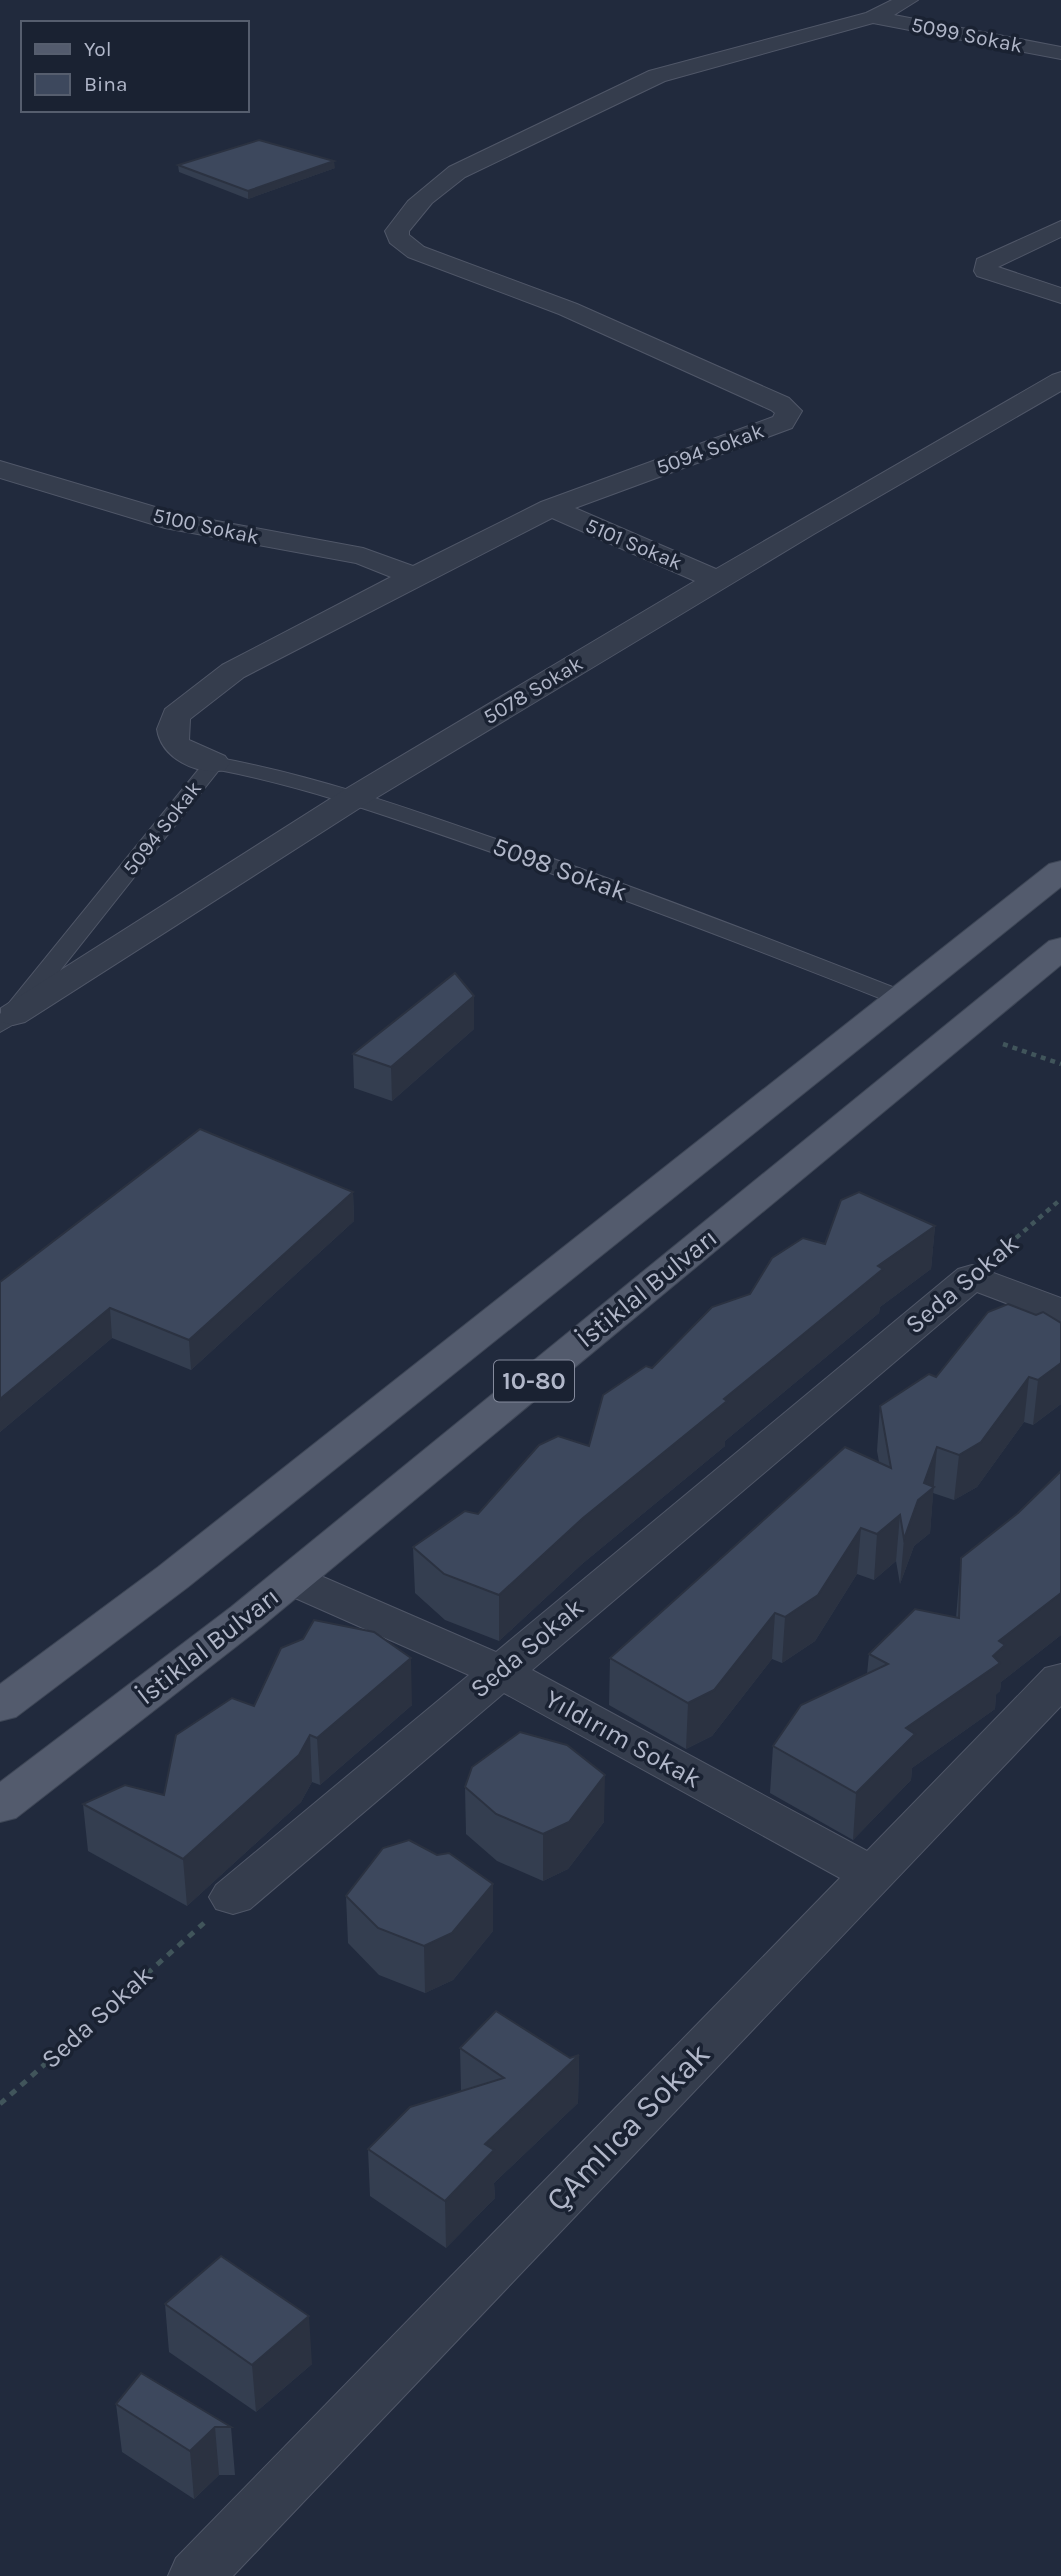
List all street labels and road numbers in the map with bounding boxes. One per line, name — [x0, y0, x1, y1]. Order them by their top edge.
street label: 5099 Sokak — [909, 12, 1025, 58]
street label: 5094 Sokak — [653, 418, 767, 480]
street label: 5100 Sokak — [151, 503, 262, 549]
street label: 5101 Sokak — [582, 513, 686, 575]
street label: 5078 Sokak — [479, 651, 587, 729]
street label: 5094 Sokak — [118, 776, 206, 880]
street label: 5098 Sokak — [489, 830, 631, 908]
street label: İstiklal Bulvarı — [570, 1222, 724, 1354]
street label: Seda Sokak — [899, 1228, 1025, 1340]
road number: 10-80 — [494, 1360, 574, 1401]
street label: İstiklal Bulvarı — [131, 1581, 285, 1711]
street label: Seda Sokak — [464, 1592, 590, 1704]
street label: Yıldırım Sokak — [540, 1683, 706, 1795]
street label: Seda Sokak — [35, 1959, 159, 2075]
street label: ÇAmlıca Sokak — [539, 2035, 717, 2219]

